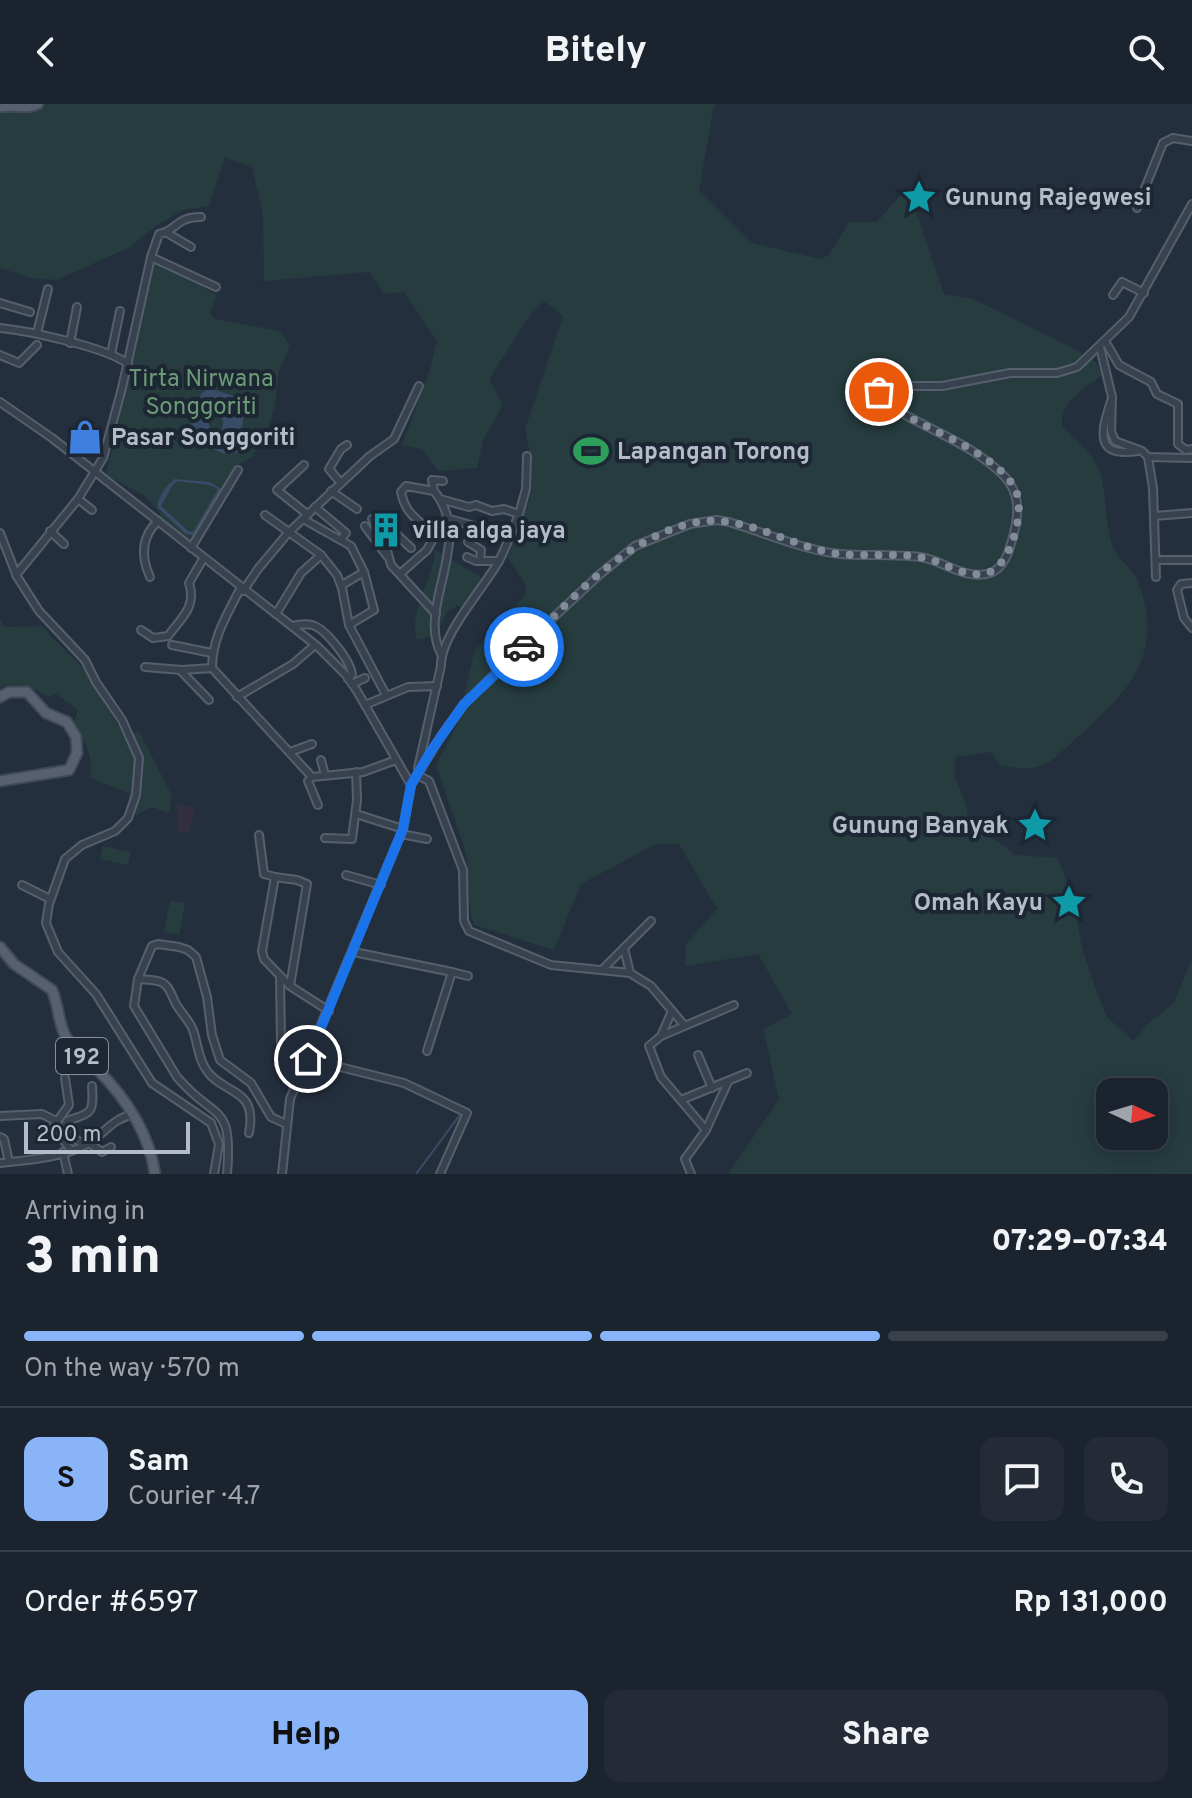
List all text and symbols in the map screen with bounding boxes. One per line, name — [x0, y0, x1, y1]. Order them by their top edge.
text: Bitely — [545, 29, 647, 75]
icon: back — [24, 30, 68, 74]
icon: search — [1124, 30, 1168, 74]
place icon: Gunung Rajegwesi — [900, 178, 938, 216]
place label: Gunung Rajegwesi — [945, 184, 1152, 214]
pin — [845, 358, 913, 426]
park label: Tirta Nirwana Songgoriti — [128, 365, 274, 423]
icon: bag — [857, 370, 901, 414]
shop icon: Pasar Songgoriti — [66, 418, 104, 456]
place label: Pasar Songgoriti — [111, 424, 295, 454]
sports icon: Lapangan Torong — [572, 432, 610, 470]
place label: Lapangan Torong — [617, 438, 810, 468]
building icon: villa alga jaya — [367, 511, 405, 549]
place label: villa alga jaya — [412, 517, 566, 547]
courier — [484, 607, 564, 687]
icon: car — [502, 625, 546, 669]
place icon: Gunung Banyak — [1016, 806, 1054, 844]
place label: Gunung Banyak — [832, 812, 1009, 842]
place icon: Omah Kayu — [1050, 883, 1088, 921]
place label: Omah Kayu — [914, 889, 1043, 919]
pin — [274, 1025, 342, 1093]
icon: home — [286, 1037, 330, 1081]
road number: 192 — [56, 1038, 108, 1074]
north arrow — [1096, 1078, 1168, 1150]
map controls — [1096, 1078, 1168, 1150]
scale bar — [24, 1118, 190, 1154]
text: 200 m — [36, 1122, 101, 1149]
text: Arriving in — [24, 1196, 145, 1229]
text: 07:29–07:34 — [991, 1224, 1168, 1261]
text: 3 min — [24, 1226, 161, 1292]
text: On the way · 570 m — [24, 1353, 240, 1386]
button: chat — [980, 1437, 1064, 1521]
button: phone — [1084, 1437, 1168, 1521]
text: Sam — [128, 1444, 190, 1481]
text: S — [57, 1461, 75, 1498]
text: Courier · 4.7 — [128, 1481, 260, 1514]
text: Order #6597 — [24, 1585, 198, 1622]
text: Rp 131,000 — [1013, 1585, 1168, 1622]
button: Help — [24, 1690, 588, 1782]
button: Share — [604, 1690, 1168, 1782]

